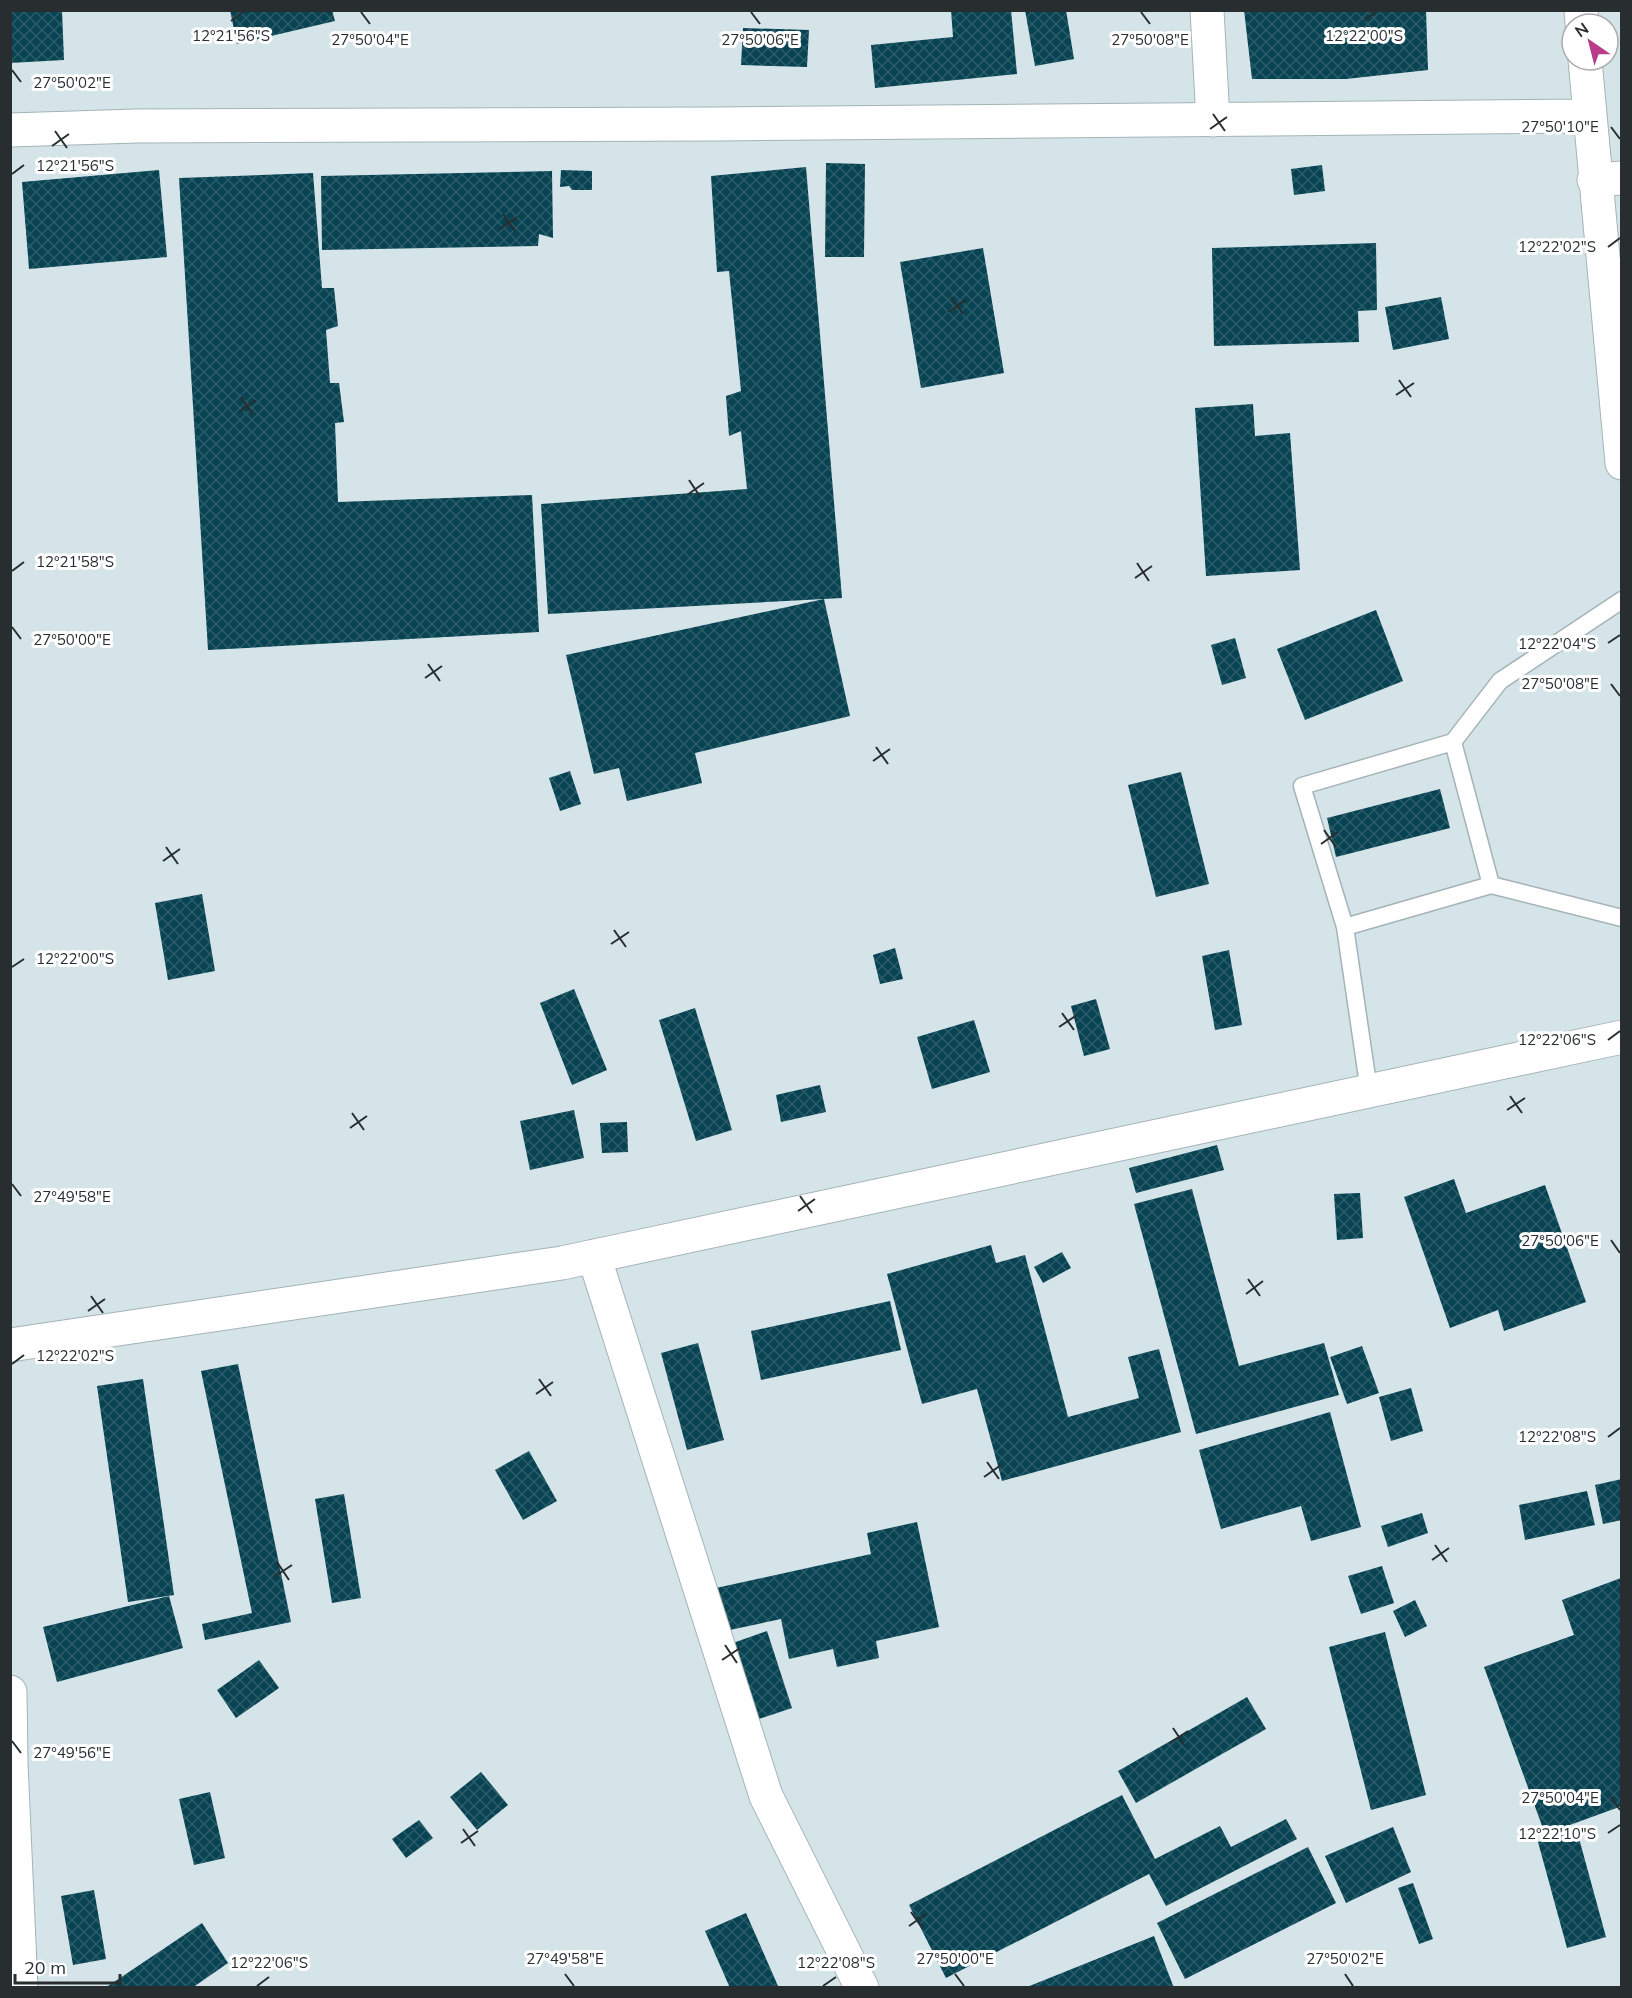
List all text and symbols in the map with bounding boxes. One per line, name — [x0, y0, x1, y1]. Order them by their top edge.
north arrow — [1560, 12, 1620, 72]
text: N — [1571, 18, 1592, 41]
text: 12°21'56"S — [192, 26, 270, 45]
text: 12°22'00"S — [1325, 26, 1403, 45]
text: 27°50'04"E — [331, 30, 409, 49]
text: 27°50'06"E — [721, 30, 799, 49]
text: 27°50'08"E — [1111, 30, 1189, 49]
text: 27°50'02"E — [33, 73, 111, 92]
text: 27°50'10"E — [1521, 117, 1599, 136]
text: 12°21'56"S — [36, 156, 114, 175]
text: 12°22'02"S — [1518, 237, 1596, 256]
text: 12°21'58"S — [36, 552, 114, 571]
text: 27°50'00"E — [33, 630, 111, 649]
text: 12°22'04"S — [1518, 634, 1596, 653]
text: 27°50'08"E — [1521, 674, 1599, 693]
text: 12°22'00"S — [36, 949, 114, 968]
text: 12°22'06"S — [1518, 1030, 1596, 1049]
text: 27°49'58"E — [33, 1187, 111, 1206]
text: 27°50'06"E — [1521, 1231, 1599, 1250]
text: 12°22'02"S — [36, 1346, 114, 1365]
text: 12°22'08"S — [1518, 1427, 1596, 1446]
text: 27°49'56"E — [33, 1743, 111, 1762]
text: 27°50'04"E — [1521, 1788, 1599, 1807]
text: 12°22'10"S — [1518, 1824, 1596, 1843]
scale bar — [15, 1947, 120, 1985]
text: 27°49'58"E — [526, 1949, 604, 1968]
text: 27°50'00"E — [916, 1949, 994, 1968]
text: 27°50'02"E — [1306, 1949, 1384, 1968]
text: 12°22'06"S — [230, 1953, 308, 1972]
text: 12°22'08"S — [797, 1953, 875, 1972]
text: 20 m — [24, 1956, 66, 1979]

